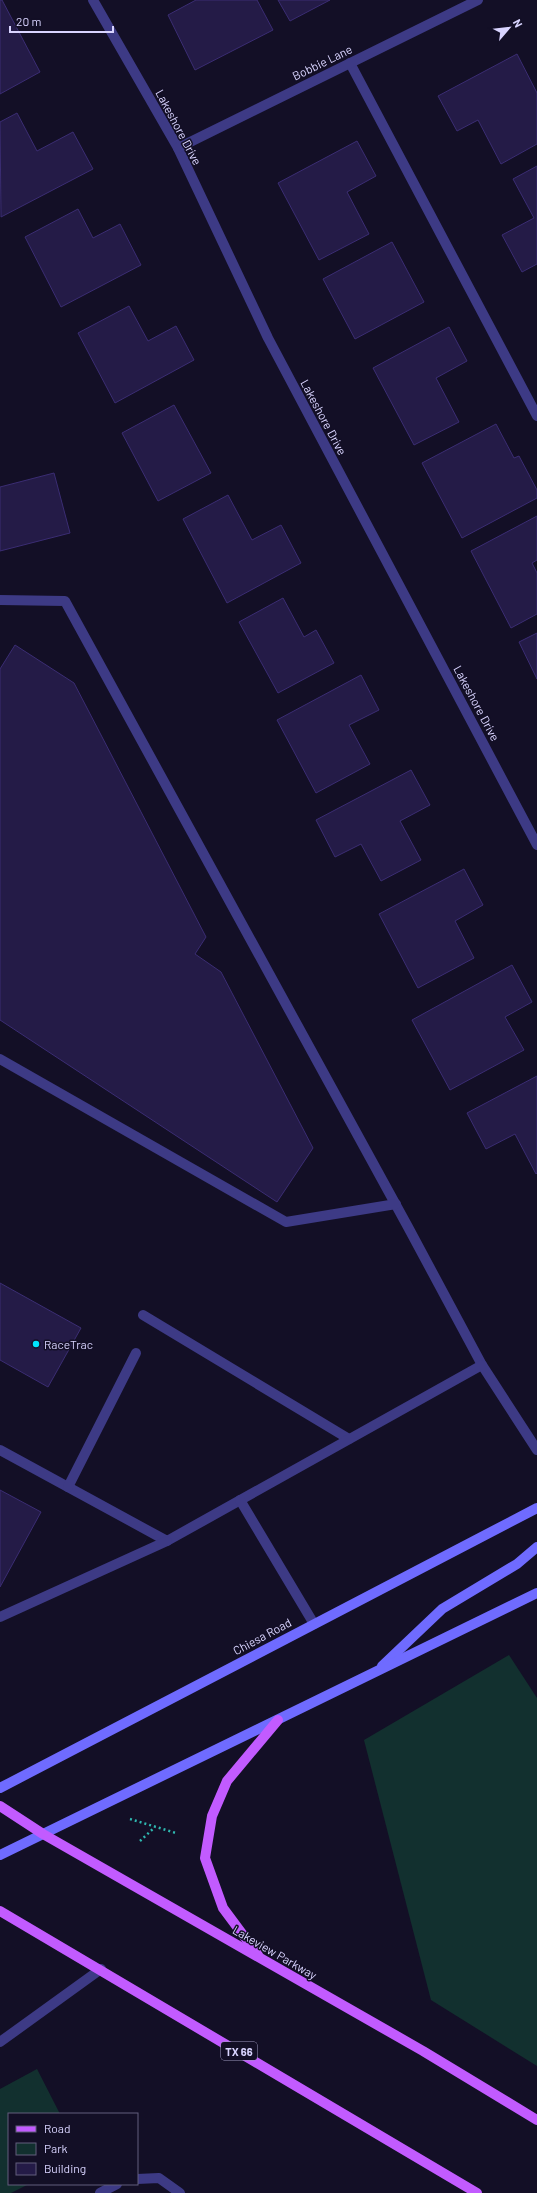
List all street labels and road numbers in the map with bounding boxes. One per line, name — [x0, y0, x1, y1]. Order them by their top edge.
street label: Bobbie Lane — [290, 42, 354, 82]
street label: Lakeshore Drive — [153, 87, 205, 167]
street label: Lakeshore Drive — [298, 377, 350, 457]
street label: Lakeshore Drive — [451, 663, 503, 743]
street label: Chiesa Road — [230, 1615, 294, 1657]
street label: Lakeview Parkway — [230, 1922, 320, 1982]
road number: TX 66 — [221, 2042, 257, 2060]

